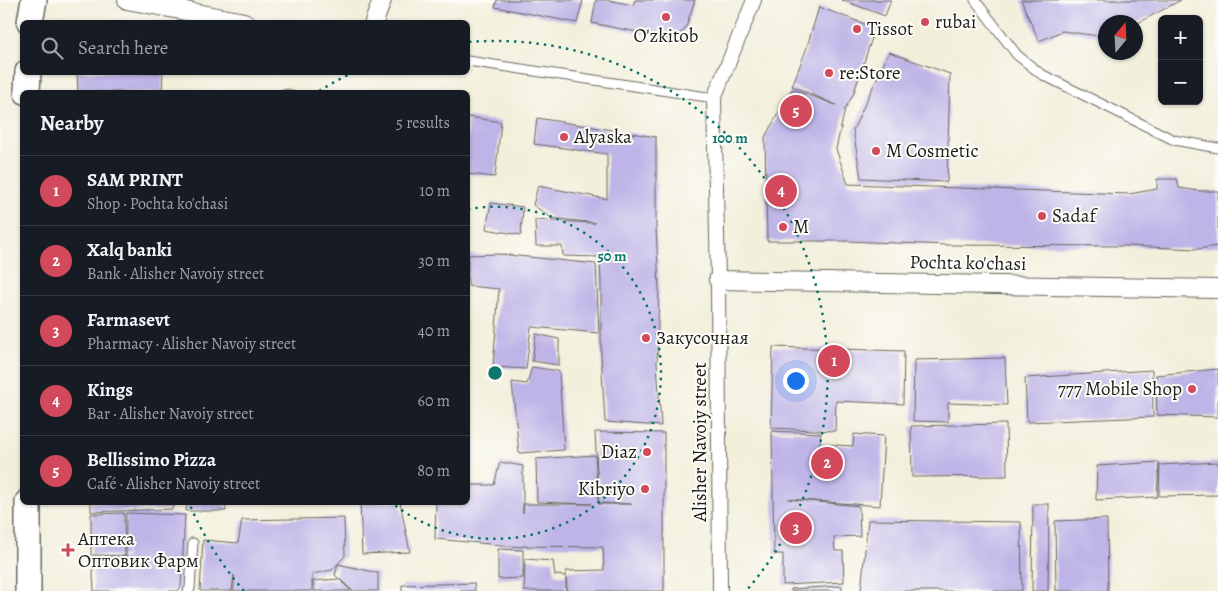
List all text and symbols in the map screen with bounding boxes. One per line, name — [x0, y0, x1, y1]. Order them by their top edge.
place label: rubai — [935, 9, 976, 35]
marker: O'zkitob — [660, 11, 672, 23]
north arrow — [1098, 15, 1143, 60]
map controls — [1158, 15, 1203, 105]
button: + — [1158, 15, 1203, 60]
place label: Tissot — [867, 16, 913, 42]
marker: rubai — [919, 16, 931, 28]
search box — [20, 20, 470, 75]
place label: O'zkitob — [634, 23, 698, 49]
marker: Tissot — [851, 23, 863, 35]
icon: search — [38, 34, 66, 62]
text: Search here — [78, 35, 168, 61]
place label: re:Store — [839, 60, 901, 86]
button: − — [1158, 60, 1203, 105]
marker: re:Store — [823, 67, 835, 79]
pin: 5 — [780, 92, 812, 130]
text: Nearby — [40, 109, 103, 137]
text: 5 results — [396, 112, 450, 134]
place label: Alyaska — [573, 124, 632, 150]
text: 100 m — [712, 128, 748, 148]
marker: Alyaska — [558, 131, 570, 143]
place label: M Cosmetic — [886, 138, 978, 164]
marker: M Cosmetic — [870, 145, 882, 157]
text: SAM PRINT — [87, 167, 183, 193]
pin: 4 — [765, 172, 797, 210]
text: 1 — [53, 180, 59, 202]
text: 10 m — [420, 180, 450, 202]
text: Shop · Pochta ko'chasi — [87, 193, 228, 215]
place label: Sadaf — [1052, 203, 1099, 229]
marker: Sadaf — [1036, 210, 1048, 222]
place label: M — [793, 214, 809, 240]
marker: M — [777, 221, 789, 233]
text: Xalq banki — [87, 237, 172, 263]
text: 50 m — [597, 246, 627, 266]
street label: Pochta ko'chasi — [909, 249, 1027, 277]
text: 2 — [52, 250, 60, 272]
text: 30 m — [418, 250, 450, 272]
text: Bank · Alisher Navoiy street — [87, 263, 264, 285]
text: Farmasevt — [87, 307, 170, 333]
text: 3 — [53, 320, 59, 342]
text: 40 m — [418, 320, 450, 342]
place label: Закусочная — [656, 325, 749, 351]
marker: Закусочная — [640, 332, 652, 344]
text: Pharmacy · Alisher Navoiy street — [87, 333, 296, 355]
pin: 1 — [818, 342, 850, 380]
street label: Alisher Navoiy street — [687, 362, 713, 523]
centre of rings — [486, 364, 504, 382]
your location — [783, 368, 809, 394]
place label: 777 Mobile Shop — [1058, 376, 1182, 402]
text: Kings — [87, 377, 133, 403]
marker: 777 Mobile Shop — [1186, 383, 1198, 395]
text: 4 — [52, 390, 60, 412]
text: 60 m — [418, 390, 450, 412]
text: Bar · Alisher Navoiy street — [87, 403, 254, 425]
place label: Diaz — [601, 439, 637, 465]
pin: 2 — [811, 444, 843, 482]
marker: Diaz — [641, 446, 653, 458]
text: Bellissimo Pizza — [87, 447, 216, 473]
text: 5 — [53, 460, 59, 482]
text: 80 m — [417, 460, 450, 482]
text: Café · Alisher Navoiy street — [87, 473, 260, 495]
place label: Kibriyo — [578, 476, 635, 502]
marker: Kibriyo — [639, 483, 651, 495]
pin: 3 — [780, 509, 812, 547]
place label: Аптека Оптовик Фарм — [77, 526, 199, 574]
marker: Аптека Оптовик Фарм — [62, 544, 74, 556]

